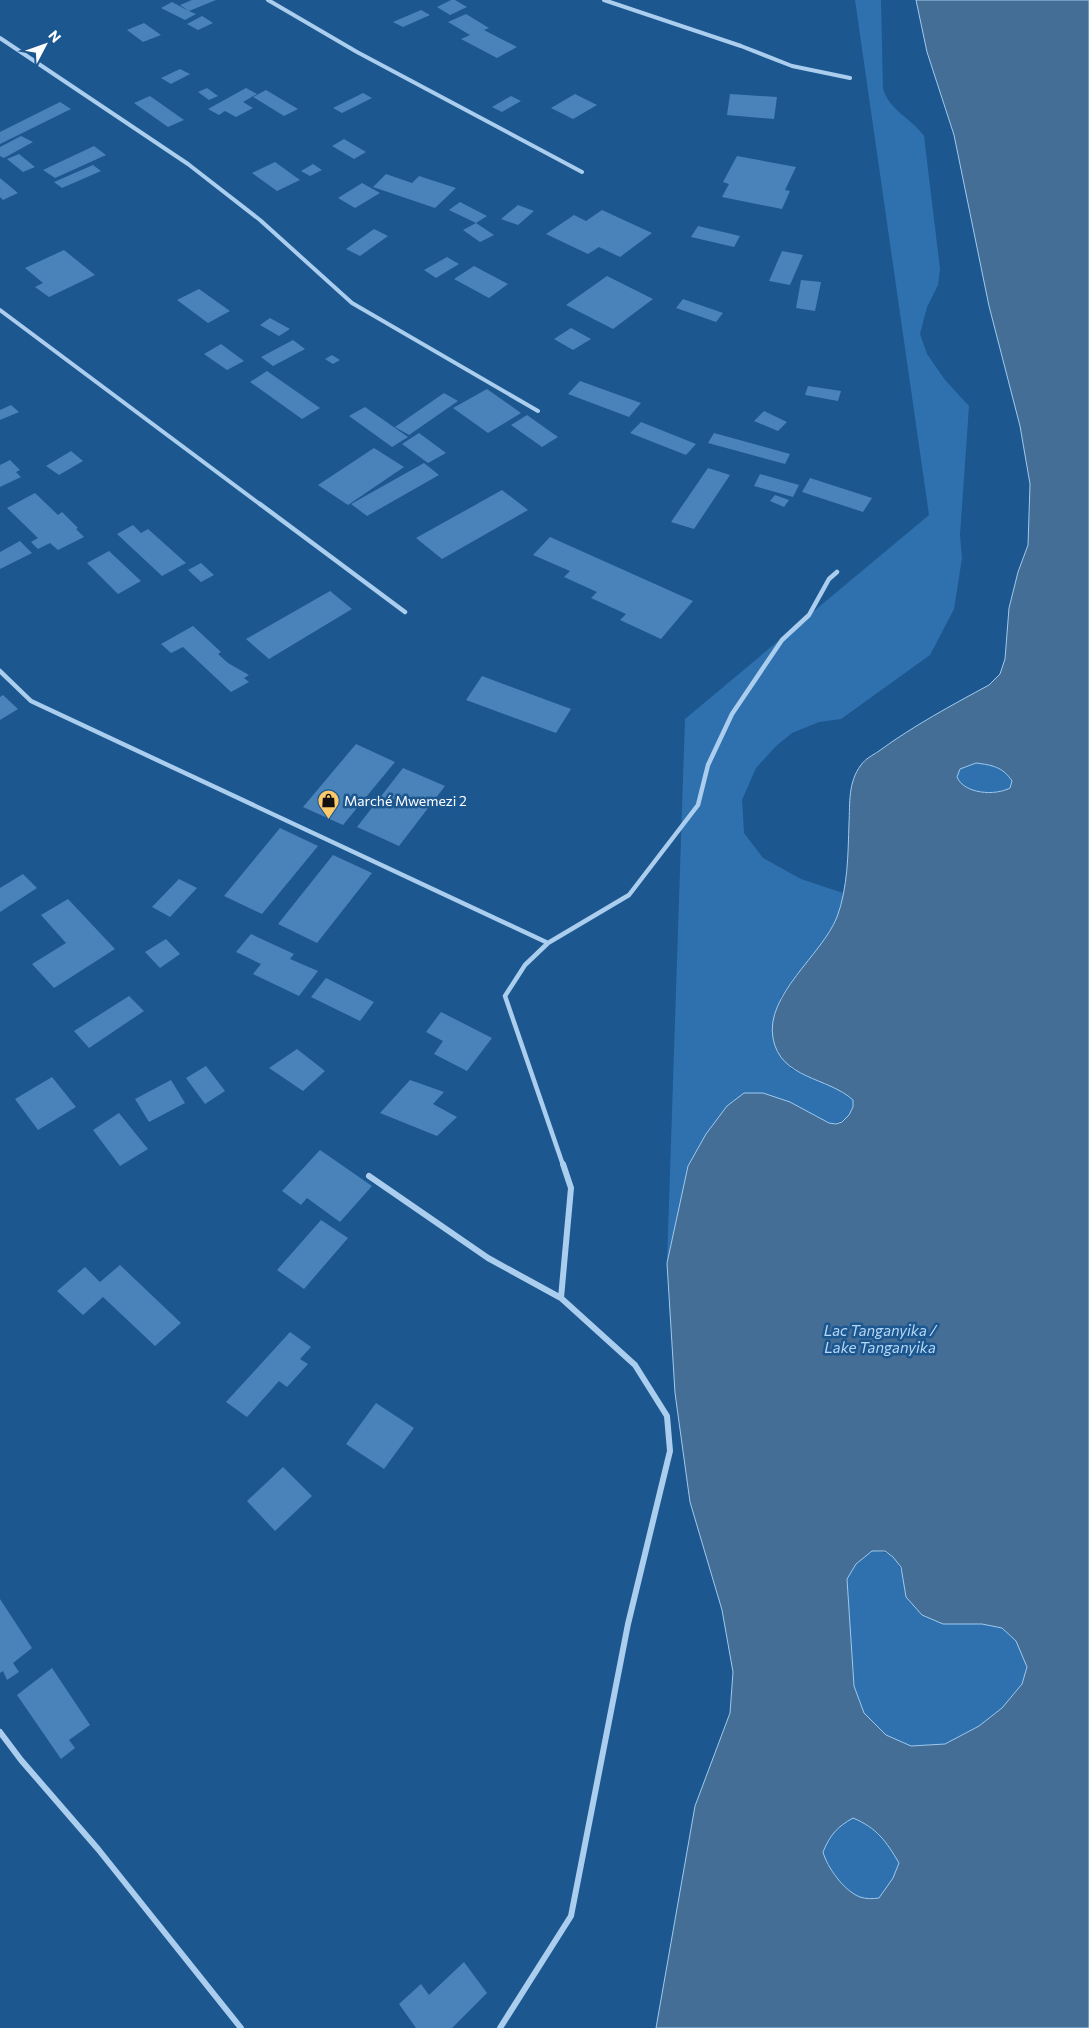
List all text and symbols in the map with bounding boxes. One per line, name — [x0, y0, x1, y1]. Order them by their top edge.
north arrow — [20, 20, 70, 70]
text: N — [45, 27, 65, 46]
shop icon: Marché Mwemezi 2 — [316, 788, 340, 819]
place label: Marché Mwemezi 2 — [344, 792, 467, 809]
water label: Lac Tanganyika / Lake Tanganyika — [824, 1321, 938, 1356]

